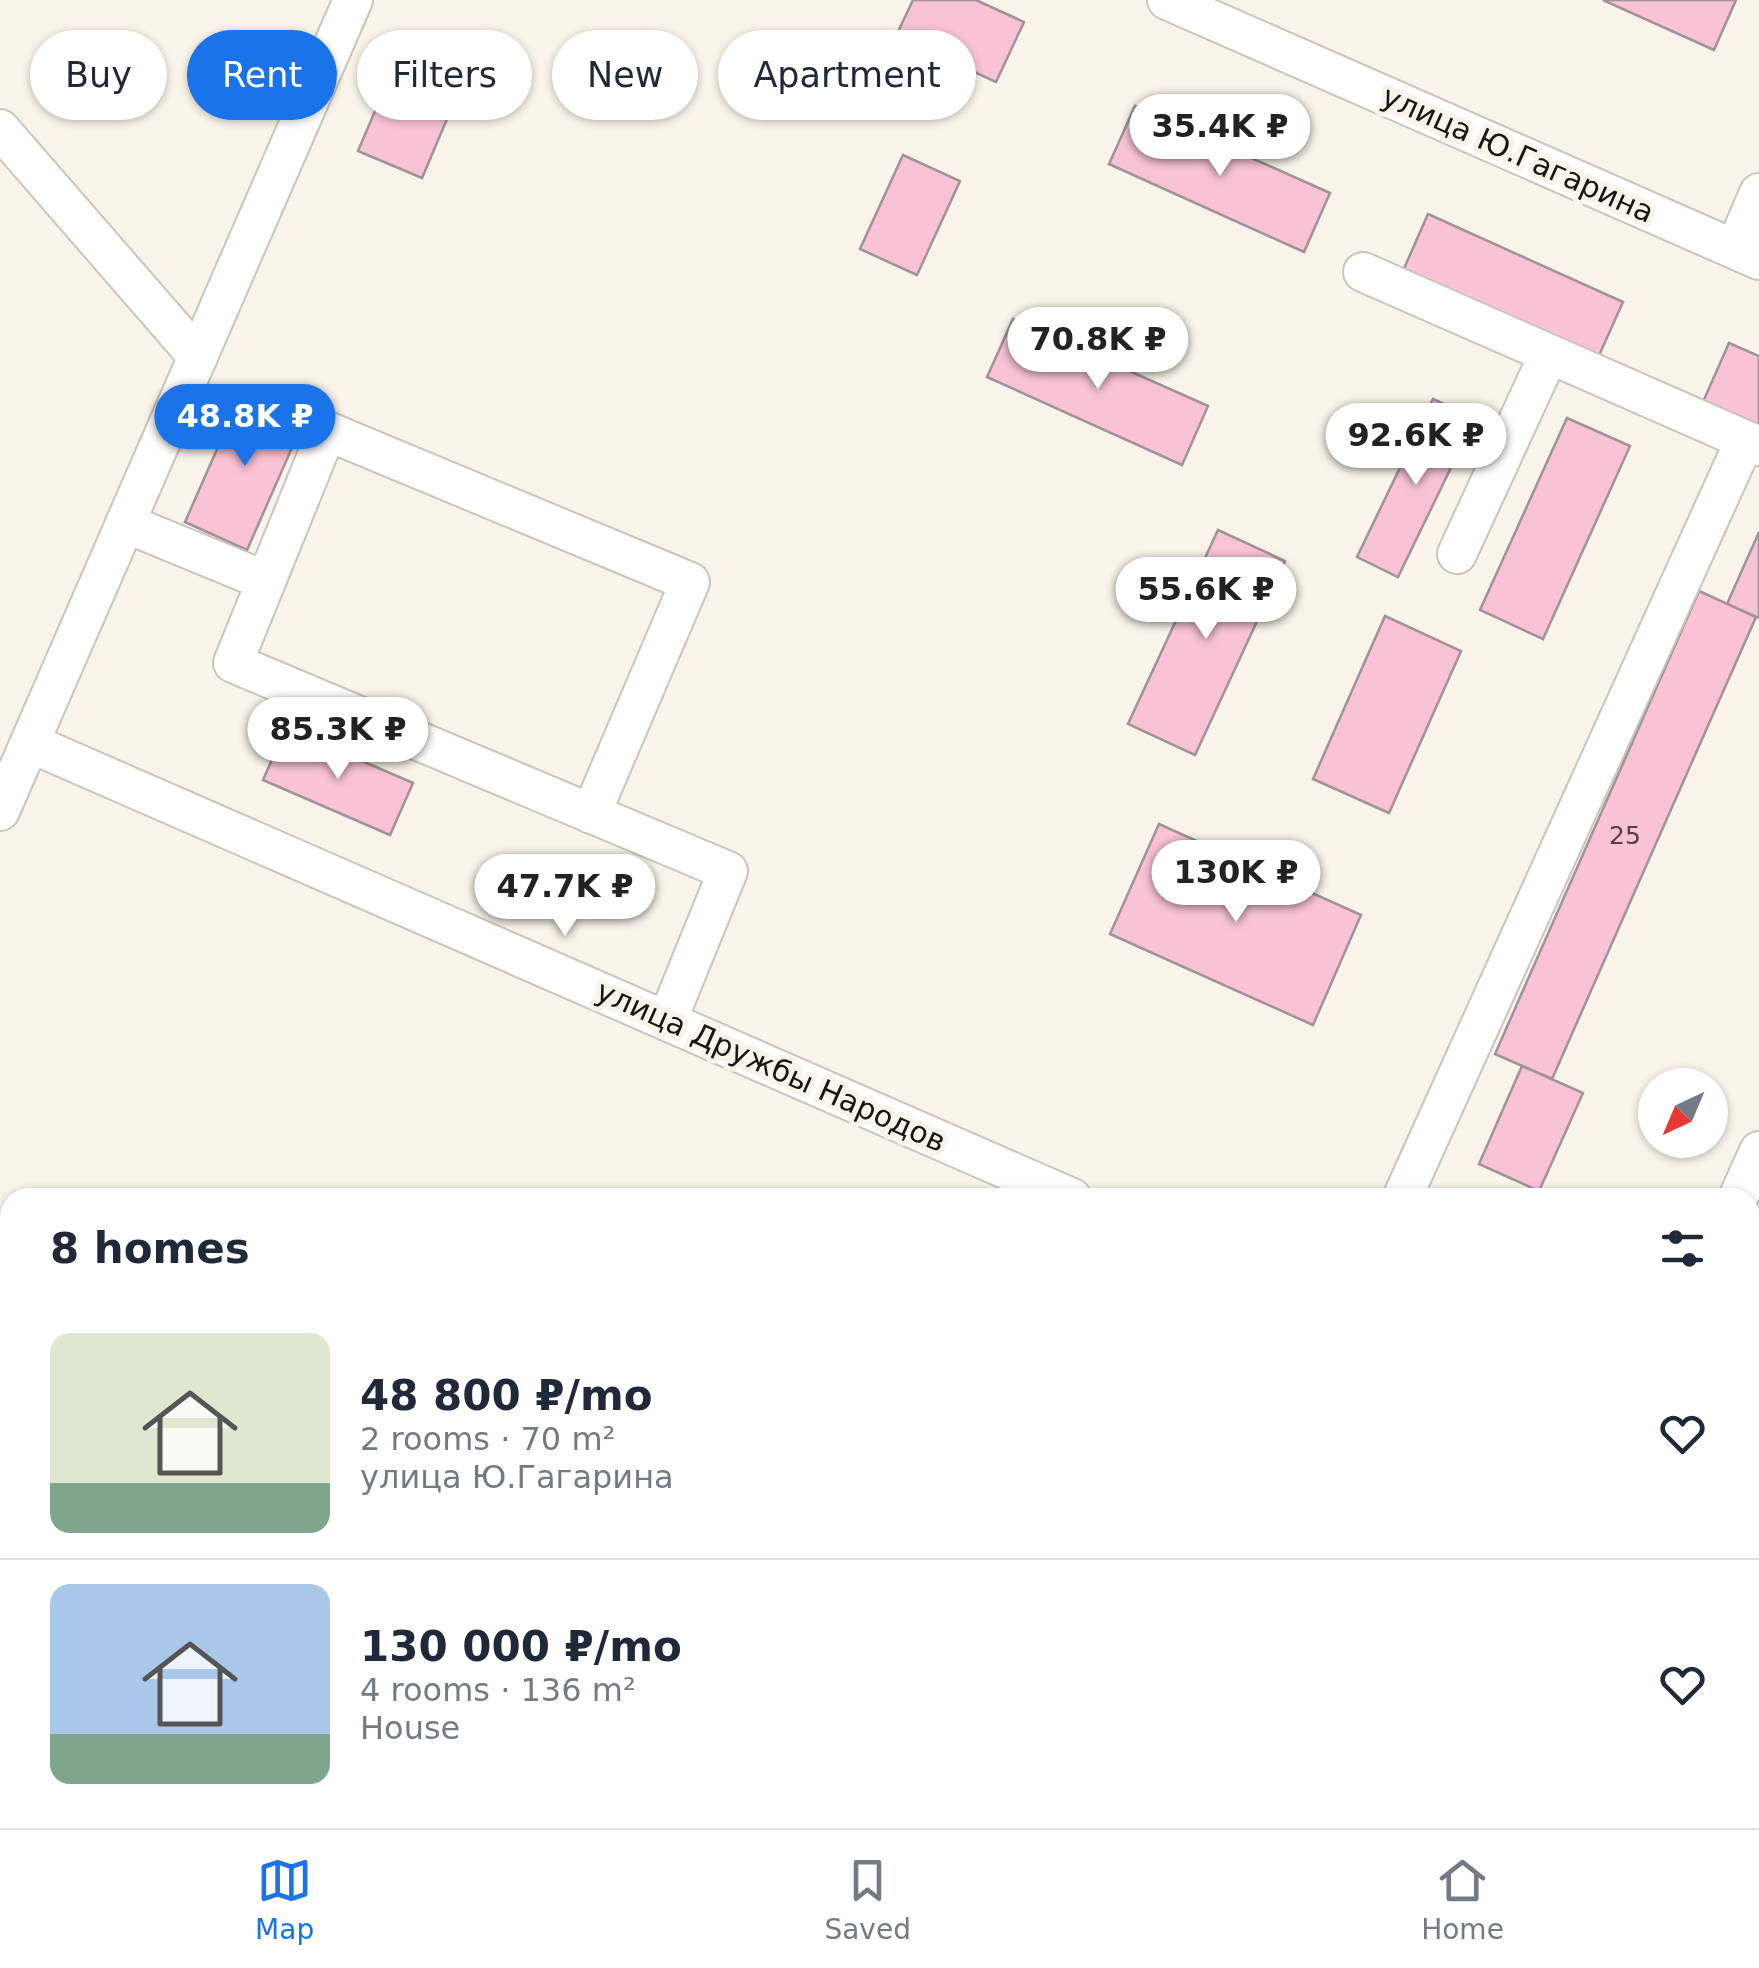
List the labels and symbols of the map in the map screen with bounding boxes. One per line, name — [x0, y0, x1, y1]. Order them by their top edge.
street label: улица Ю.Гагарина — [1377, 78, 1659, 230]
pin: 35.4K ₽ — [1128, 94, 1312, 179]
pin: 70.8K ₽ — [1006, 307, 1190, 392]
pin: 48.8K ₽ — [153, 384, 337, 469]
pin: 92.6K ₽ — [1324, 403, 1508, 488]
pin: 55.6K ₽ — [1114, 557, 1298, 642]
pin: 85.3K ₽ — [246, 697, 430, 782]
house number: 25 — [1609, 821, 1641, 850]
pin: 130K ₽ — [1155, 840, 1317, 925]
pin: 47.7K ₽ — [473, 854, 657, 939]
street label: улица Дружбы Народов — [591, 973, 951, 1159]
north arrow — [1638, 1068, 1728, 1158]

